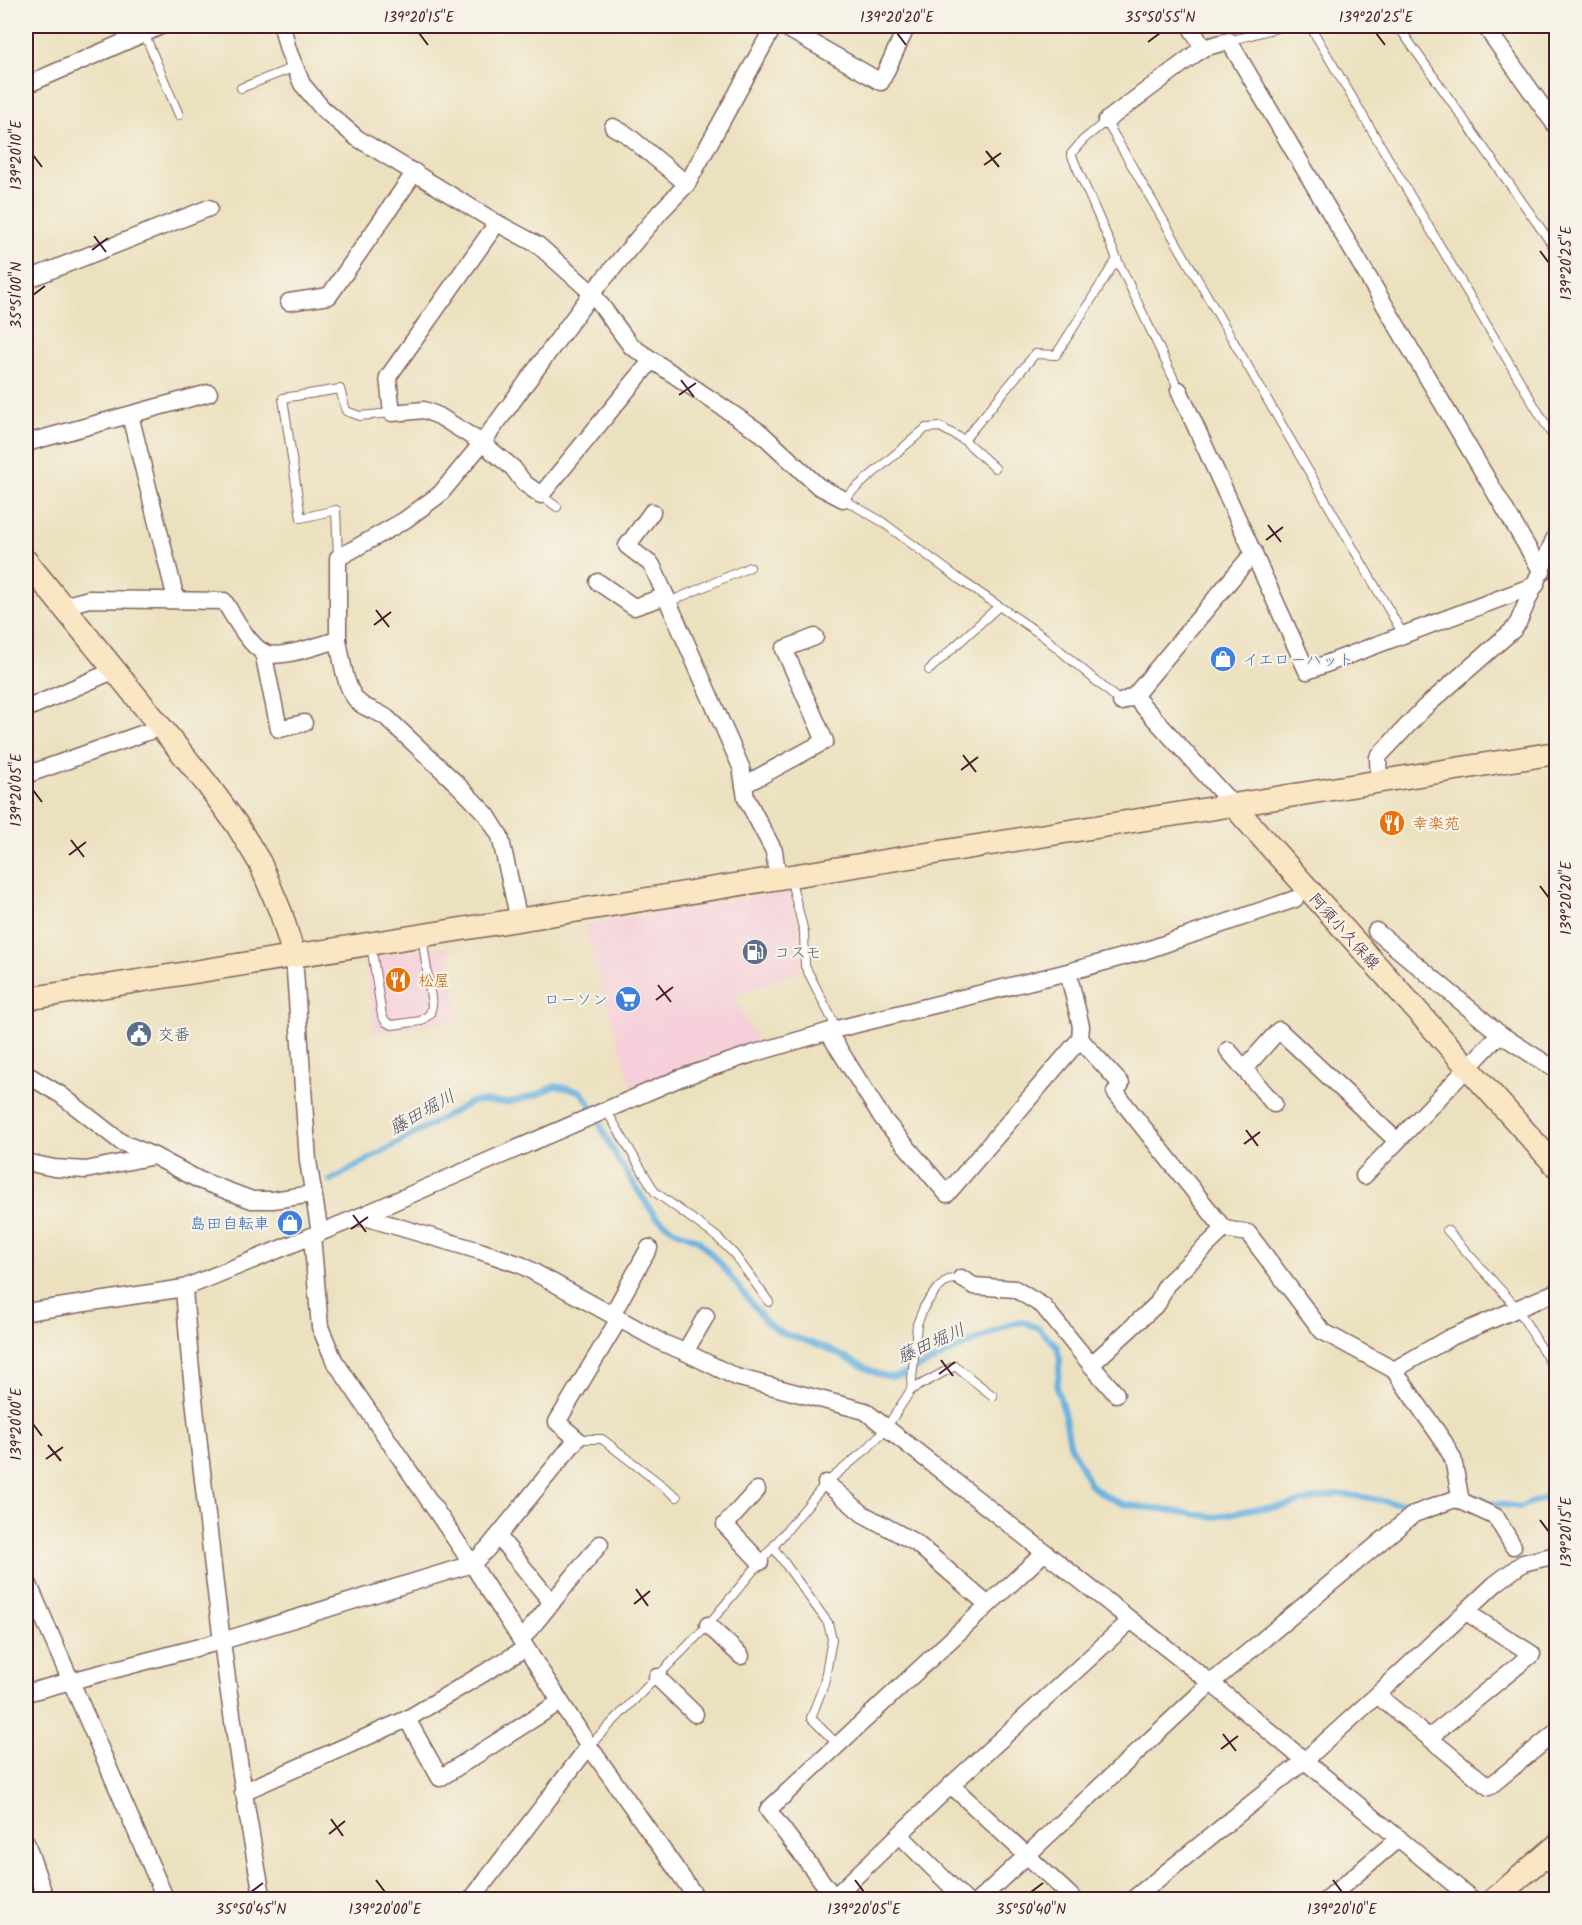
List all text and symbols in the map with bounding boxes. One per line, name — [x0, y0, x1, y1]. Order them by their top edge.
text: 139°20'15"E — [384, 6, 456, 30]
text: 139°20'20"E — [860, 6, 935, 30]
text: 35°50'55"N — [1125, 6, 1195, 30]
text: 139°20'25"E — [1339, 6, 1415, 30]
text: 139°20'10"E — [5, 119, 29, 190]
text: 139°20'25"E — [1555, 224, 1579, 300]
text: 35°51'00"N — [5, 262, 29, 328]
shop icon: イエローハット — [1208, 644, 1238, 674]
place label: イエローハット — [1242, 648, 1354, 673]
text: 139°20'05"E — [5, 752, 29, 827]
restaurant icon: 幸楽苑 — [1377, 808, 1407, 838]
place label: 幸楽苑 — [1412, 812, 1460, 837]
text: 139°20'20"E — [1555, 860, 1579, 935]
street label: 阿須小久保線 — [1302, 888, 1385, 976]
fuel station icon: コスモ — [740, 937, 770, 967]
place label: コスモ — [774, 941, 821, 966]
restaurant icon: 松屋 — [383, 965, 413, 995]
place label: 松屋 — [418, 969, 450, 994]
supermarket icon: ローソン — [613, 984, 643, 1014]
place label: ローソン — [544, 988, 608, 1013]
public building icon: 交番 — [124, 1019, 154, 1049]
place label: 交番 — [158, 1023, 190, 1048]
water label: 藤田堀川 — [384, 1083, 461, 1143]
shop icon: 島田自転車 — [275, 1208, 305, 1238]
place label: 島田自転車 — [190, 1212, 270, 1237]
water label: 藤田堀川 — [893, 1316, 970, 1372]
text: 139°20'00"E — [5, 1386, 29, 1460]
text: 139°20'15"E — [1555, 1495, 1579, 1567]
text: 35°50'45"N — [216, 1898, 286, 1922]
text: 139°20'00"E — [349, 1898, 423, 1922]
text: 139°20'05"E — [827, 1898, 902, 1922]
text: 35°50'40"N — [996, 1898, 1066, 1922]
text: 139°20'10"E — [1307, 1898, 1378, 1922]

